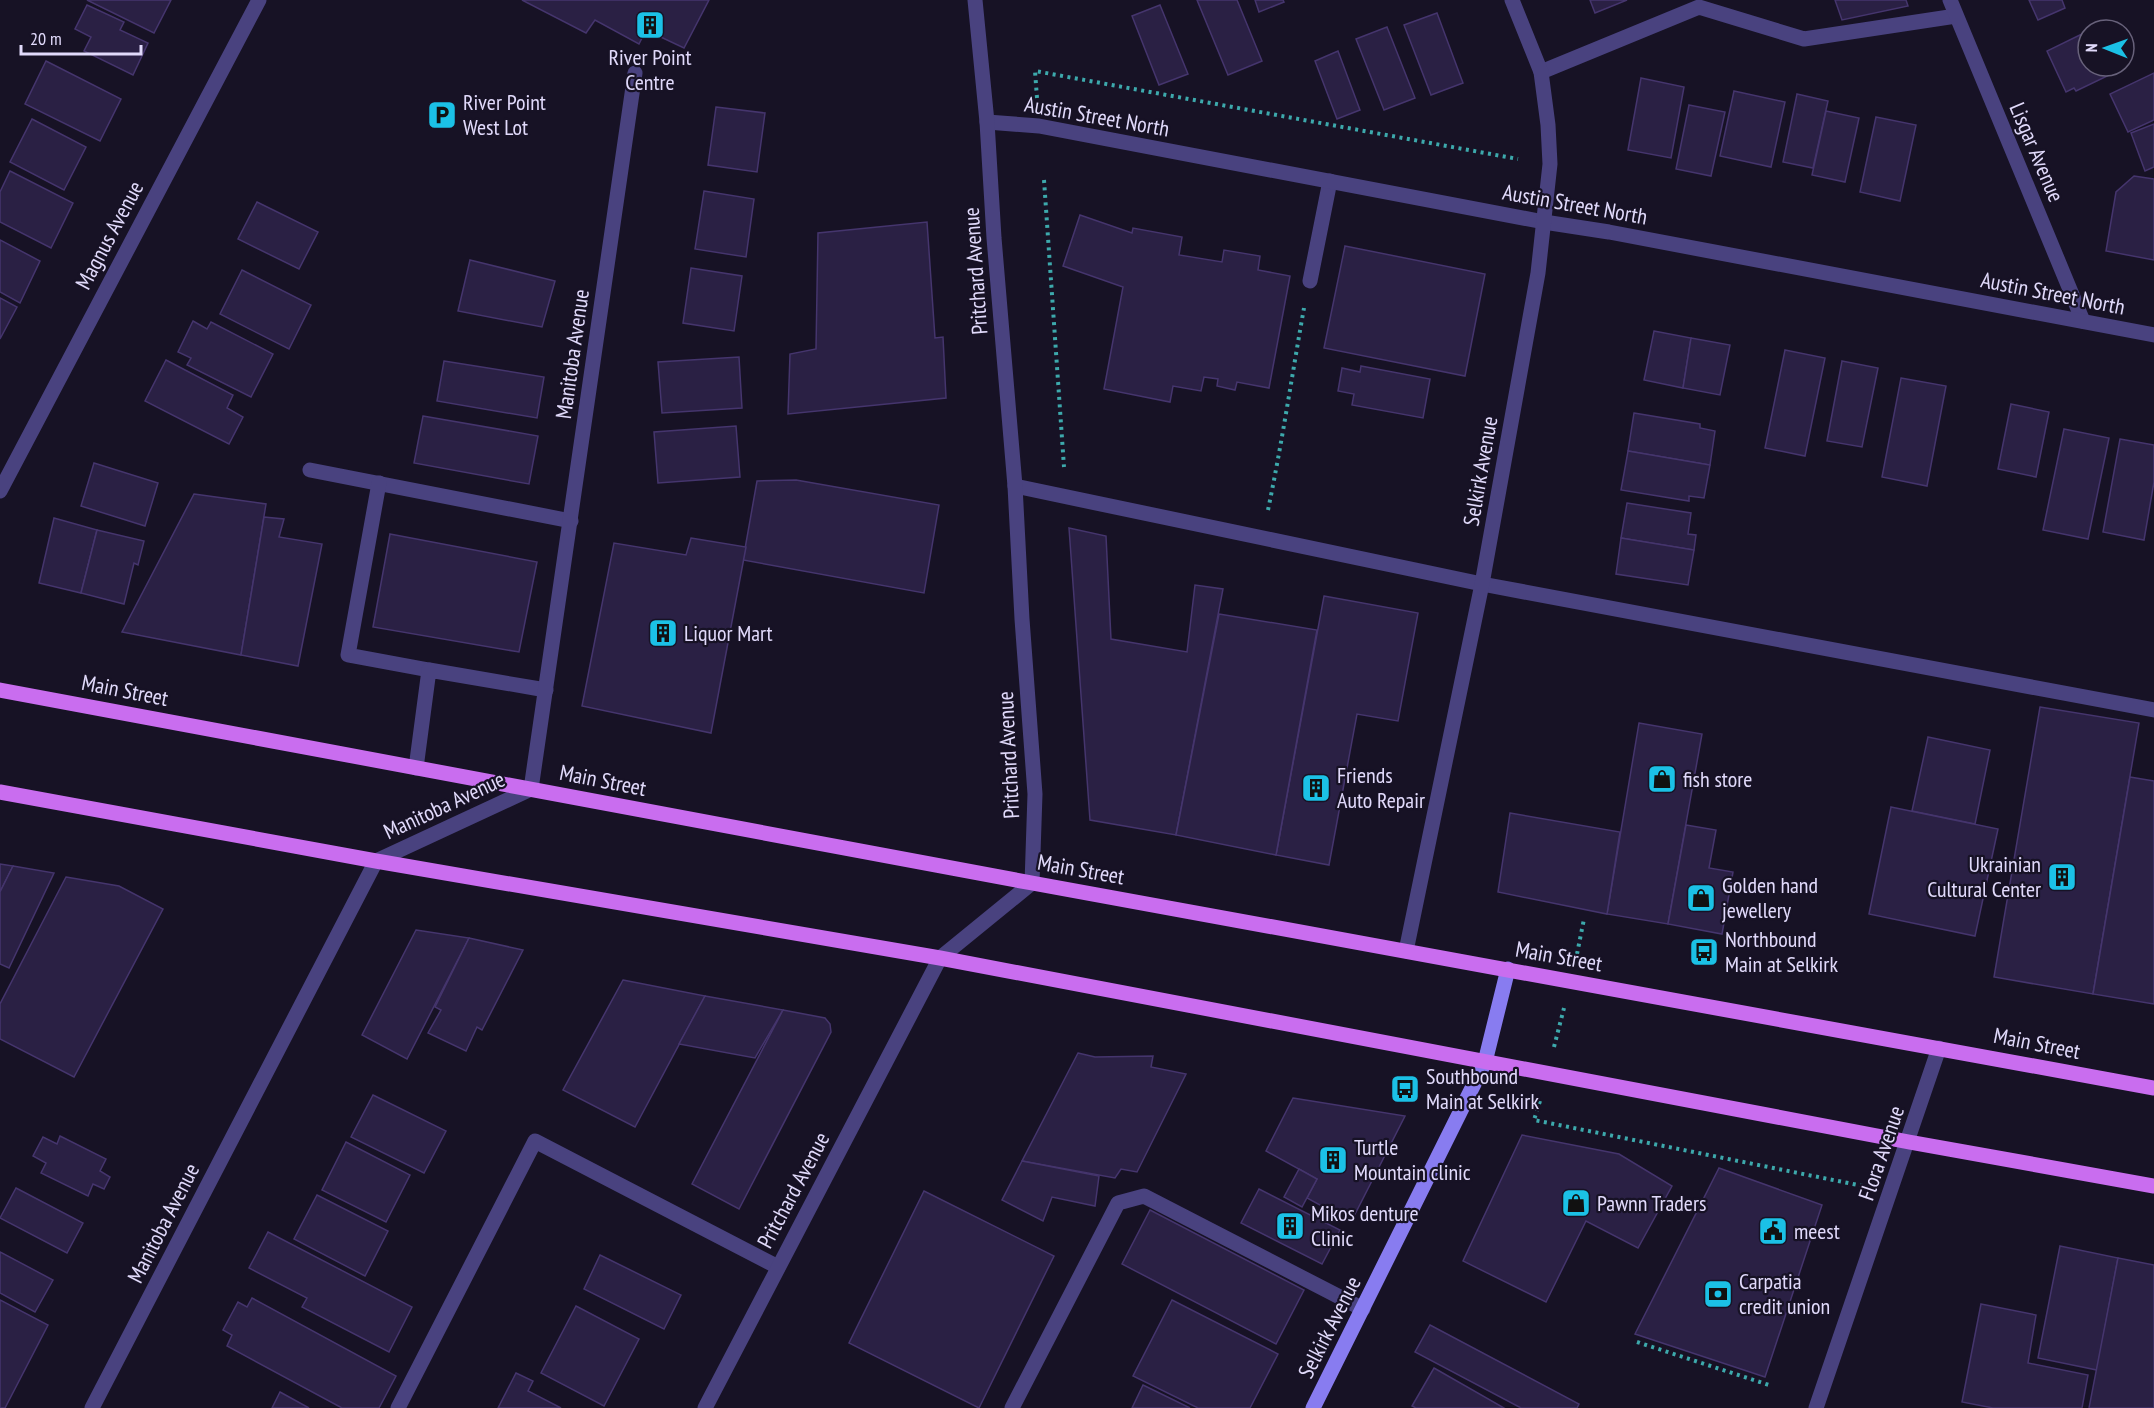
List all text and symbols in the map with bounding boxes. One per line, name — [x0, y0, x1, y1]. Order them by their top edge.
building icon: River Point Centre — [634, 9, 666, 41]
scale bar — [21, 18, 141, 56]
north arrow — [2076, 18, 2136, 78]
text: 20 m — [30, 27, 62, 50]
place label: River Point Centre — [609, 43, 691, 96]
text: N — [2081, 43, 2101, 52]
place label: River Point West Lot — [463, 88, 546, 141]
street label: Austin Street North — [1022, 90, 1172, 142]
street label: Lisgar Avenue — [2004, 98, 2070, 206]
parking icon: River Point West Lot — [426, 99, 458, 131]
street label: Magnus Avenue — [69, 176, 149, 294]
street label: Austin Street North — [1500, 178, 1650, 230]
street label: Pritchard Avenue — [957, 206, 993, 336]
street label: Austin Street North — [1978, 265, 2128, 321]
street label: Manitoba Avenue — [549, 287, 595, 421]
street label: Selkirk Avenue — [1457, 414, 1503, 528]
building icon: Liquor Mart — [647, 617, 679, 649]
place label: Liquor Mart — [684, 619, 773, 647]
street label: Main Street — [79, 668, 171, 712]
street label: Pritchard Avenue — [991, 691, 1025, 819]
street label: Main Street — [557, 758, 649, 802]
place label: Friends Auto Repair — [1337, 761, 1425, 814]
shop icon: fish store — [1646, 763, 1678, 795]
street label: Manitoba Avenue — [379, 765, 509, 845]
place label: fish store — [1683, 765, 1752, 793]
building icon: Friends Auto Repair — [1300, 772, 1332, 804]
street label: Main Street — [1036, 848, 1126, 890]
place label: Ukrainian Cultural Center — [1927, 850, 2041, 903]
building icon: Ukrainian Cultural Center — [2046, 861, 2078, 893]
place label: Golden hand jewellery — [1722, 871, 1818, 924]
shop icon: Golden hand jewellery — [1685, 882, 1717, 914]
place label: Northbound Main at Selkirk — [1725, 925, 1838, 978]
street label: Main Street — [1514, 935, 1604, 977]
bus stop icon: Northbound Main at Selkirk — [1688, 936, 1720, 968]
street label: Main Street — [1991, 1021, 2083, 1065]
place label: Southbound Main at Selkirk — [1426, 1062, 1539, 1115]
bus stop icon: Southbound Main at Selkirk — [1389, 1073, 1421, 1105]
street label: Flora Avenue — [1852, 1102, 1910, 1204]
street label: Pritchard Avenue — [751, 1127, 835, 1253]
place label: Turtle Mountain clinic — [1354, 1133, 1471, 1186]
building icon: Turtle Mountain clinic — [1317, 1144, 1349, 1176]
street label: Manitoba Avenue — [121, 1158, 205, 1288]
shop icon: Pawnn Traders — [1560, 1187, 1592, 1219]
place label: Pawnn Traders — [1597, 1189, 1706, 1217]
place label: Mikos denture Clinic — [1311, 1199, 1419, 1252]
building icon: Mikos denture Clinic — [1274, 1210, 1306, 1242]
public building icon: meest — [1757, 1215, 1789, 1247]
place label: meest — [1794, 1217, 1840, 1245]
place label: Carpatia credit union — [1739, 1267, 1830, 1320]
street label: Selkirk Avenue — [1291, 1271, 1367, 1383]
bank icon: Carpatia credit union — [1702, 1278, 1734, 1310]

